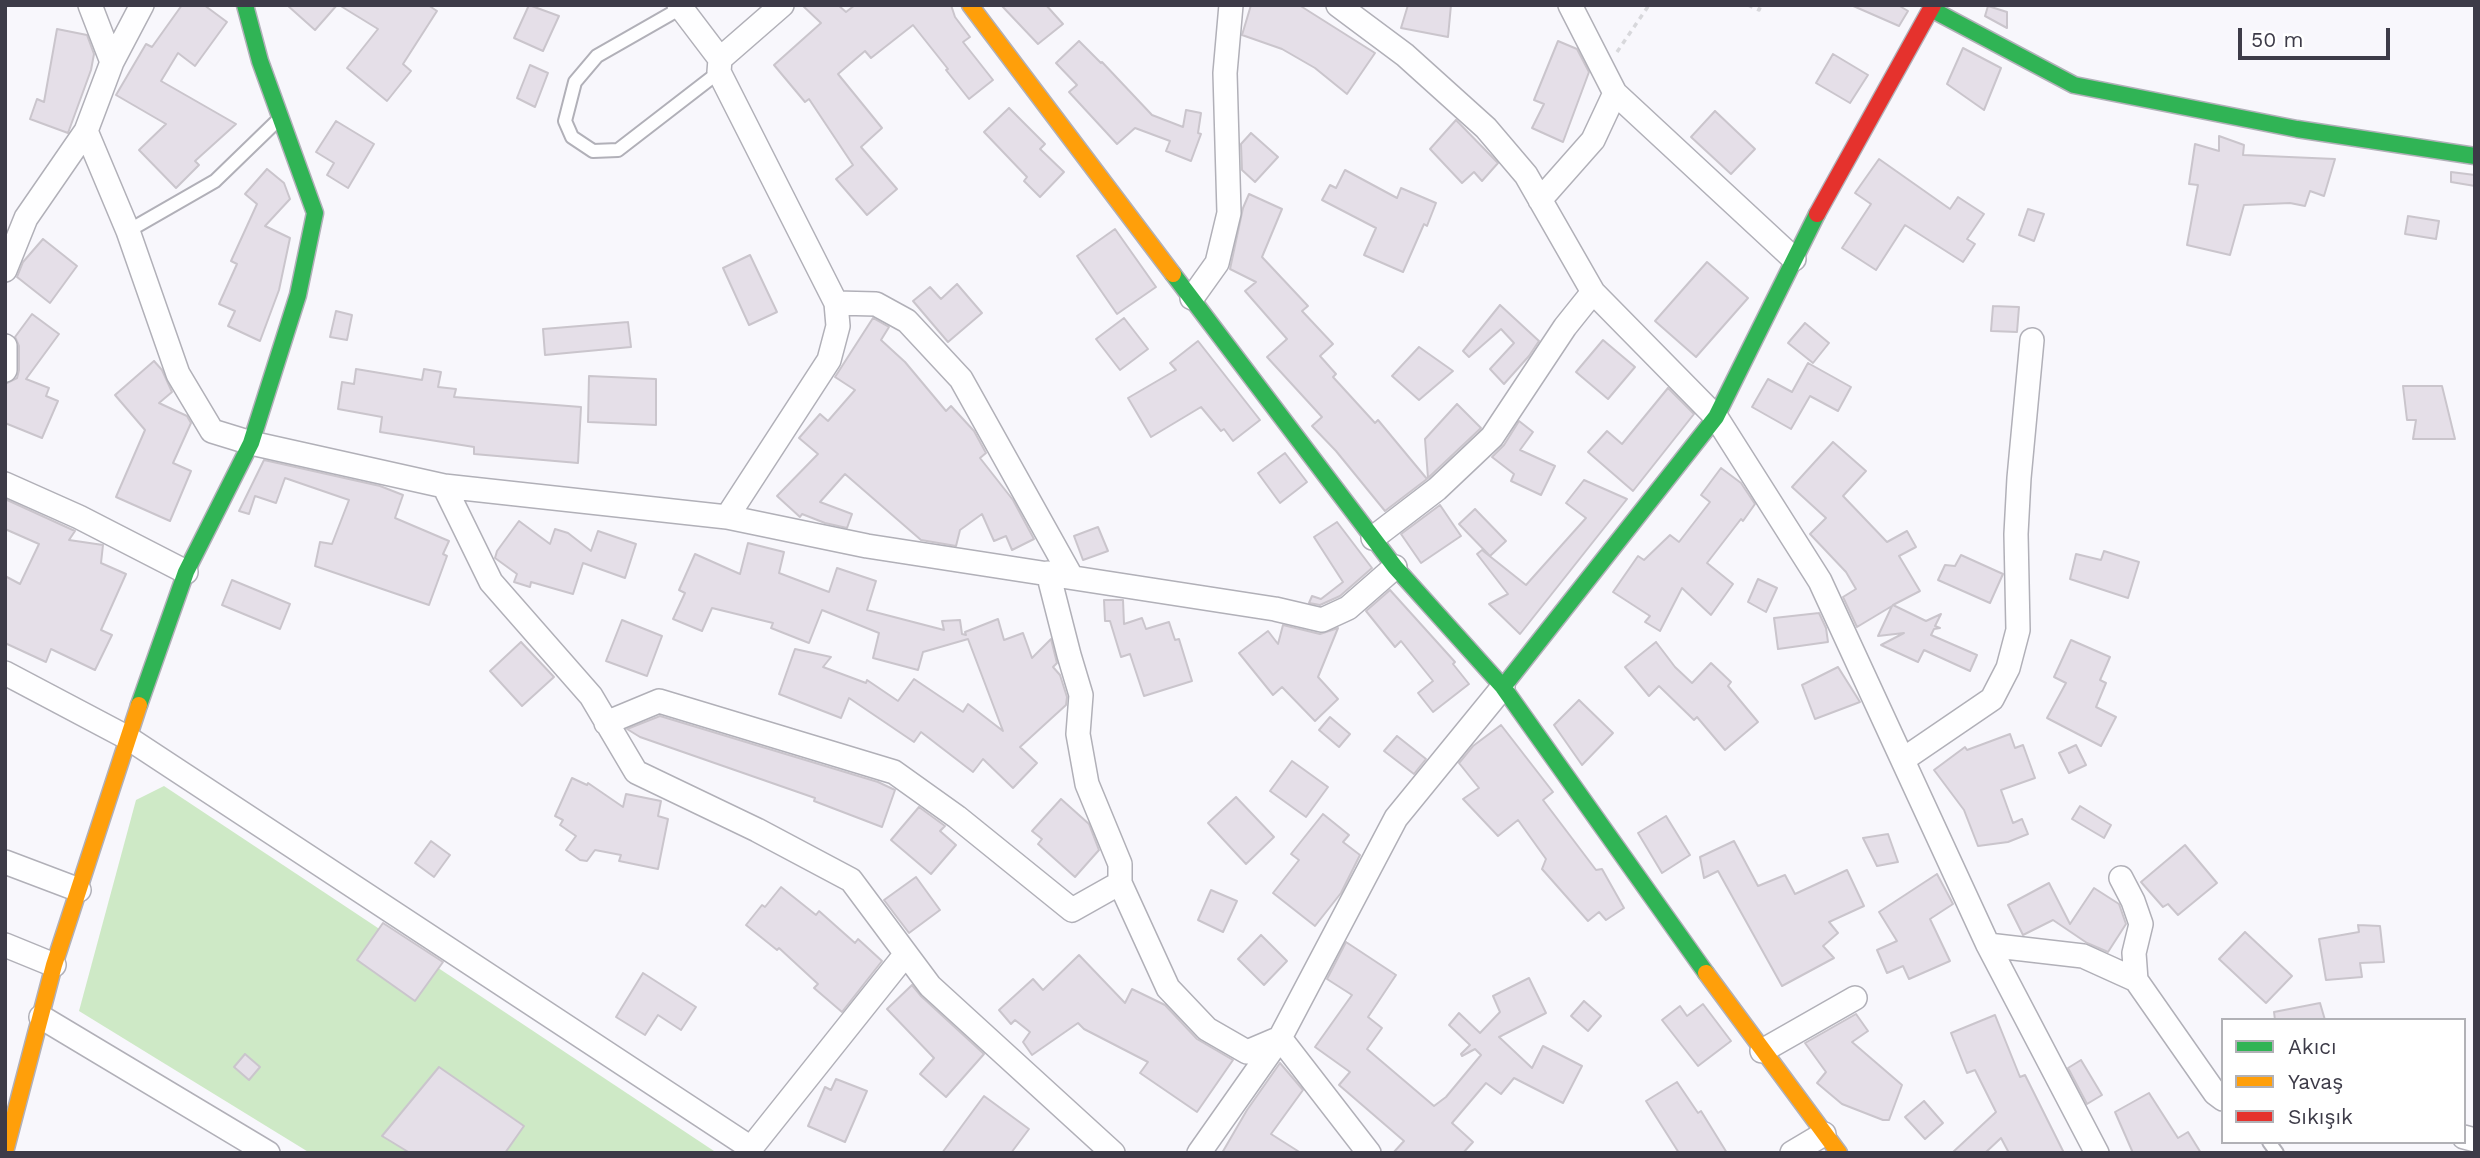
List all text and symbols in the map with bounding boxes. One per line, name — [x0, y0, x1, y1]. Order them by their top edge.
scale bar — [2242, 14, 2394, 58]
text: 50 m — [2251, 27, 2303, 52]
legend — [2221, 1018, 2466, 1144]
text: Akıcı — [2288, 1034, 2337, 1059]
text: Yavaş — [2288, 1069, 2343, 1094]
text: Sıkışık — [2288, 1104, 2353, 1129]

